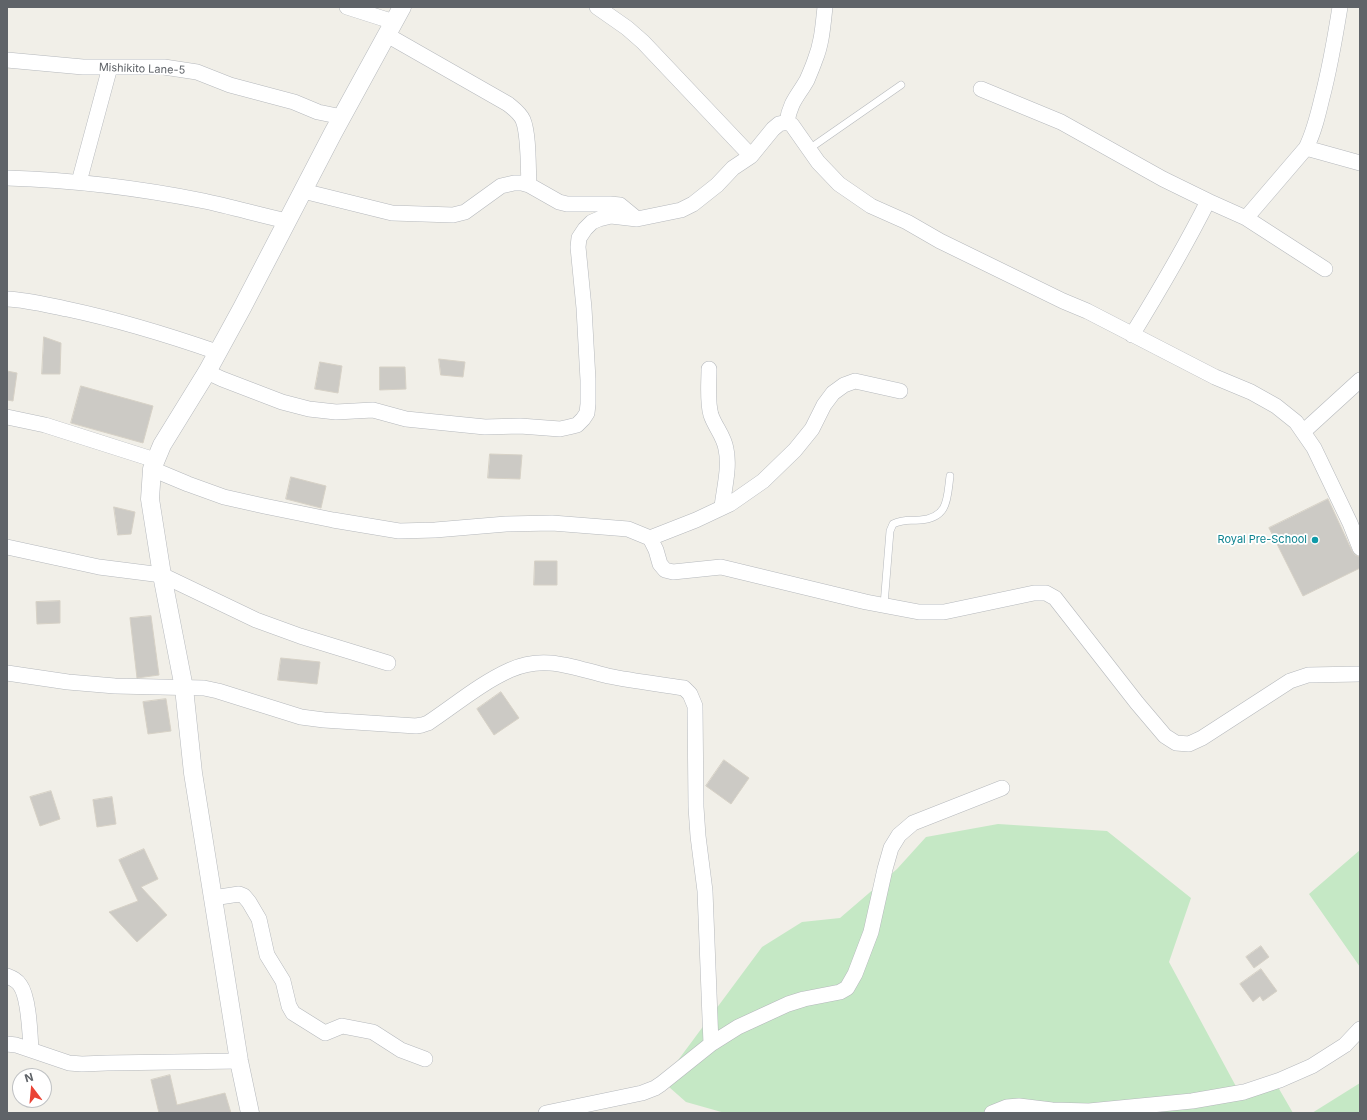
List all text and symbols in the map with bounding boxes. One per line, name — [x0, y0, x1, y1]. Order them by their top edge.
street label: Mishikito Lane-5 — [99, 61, 185, 77]
place label: Royal Pre-School — [1217, 533, 1307, 547]
marker: Royal Pre-School — [1310, 535, 1320, 545]
north arrow — [12, 1068, 52, 1108]
text: N — [23, 1070, 35, 1085]

